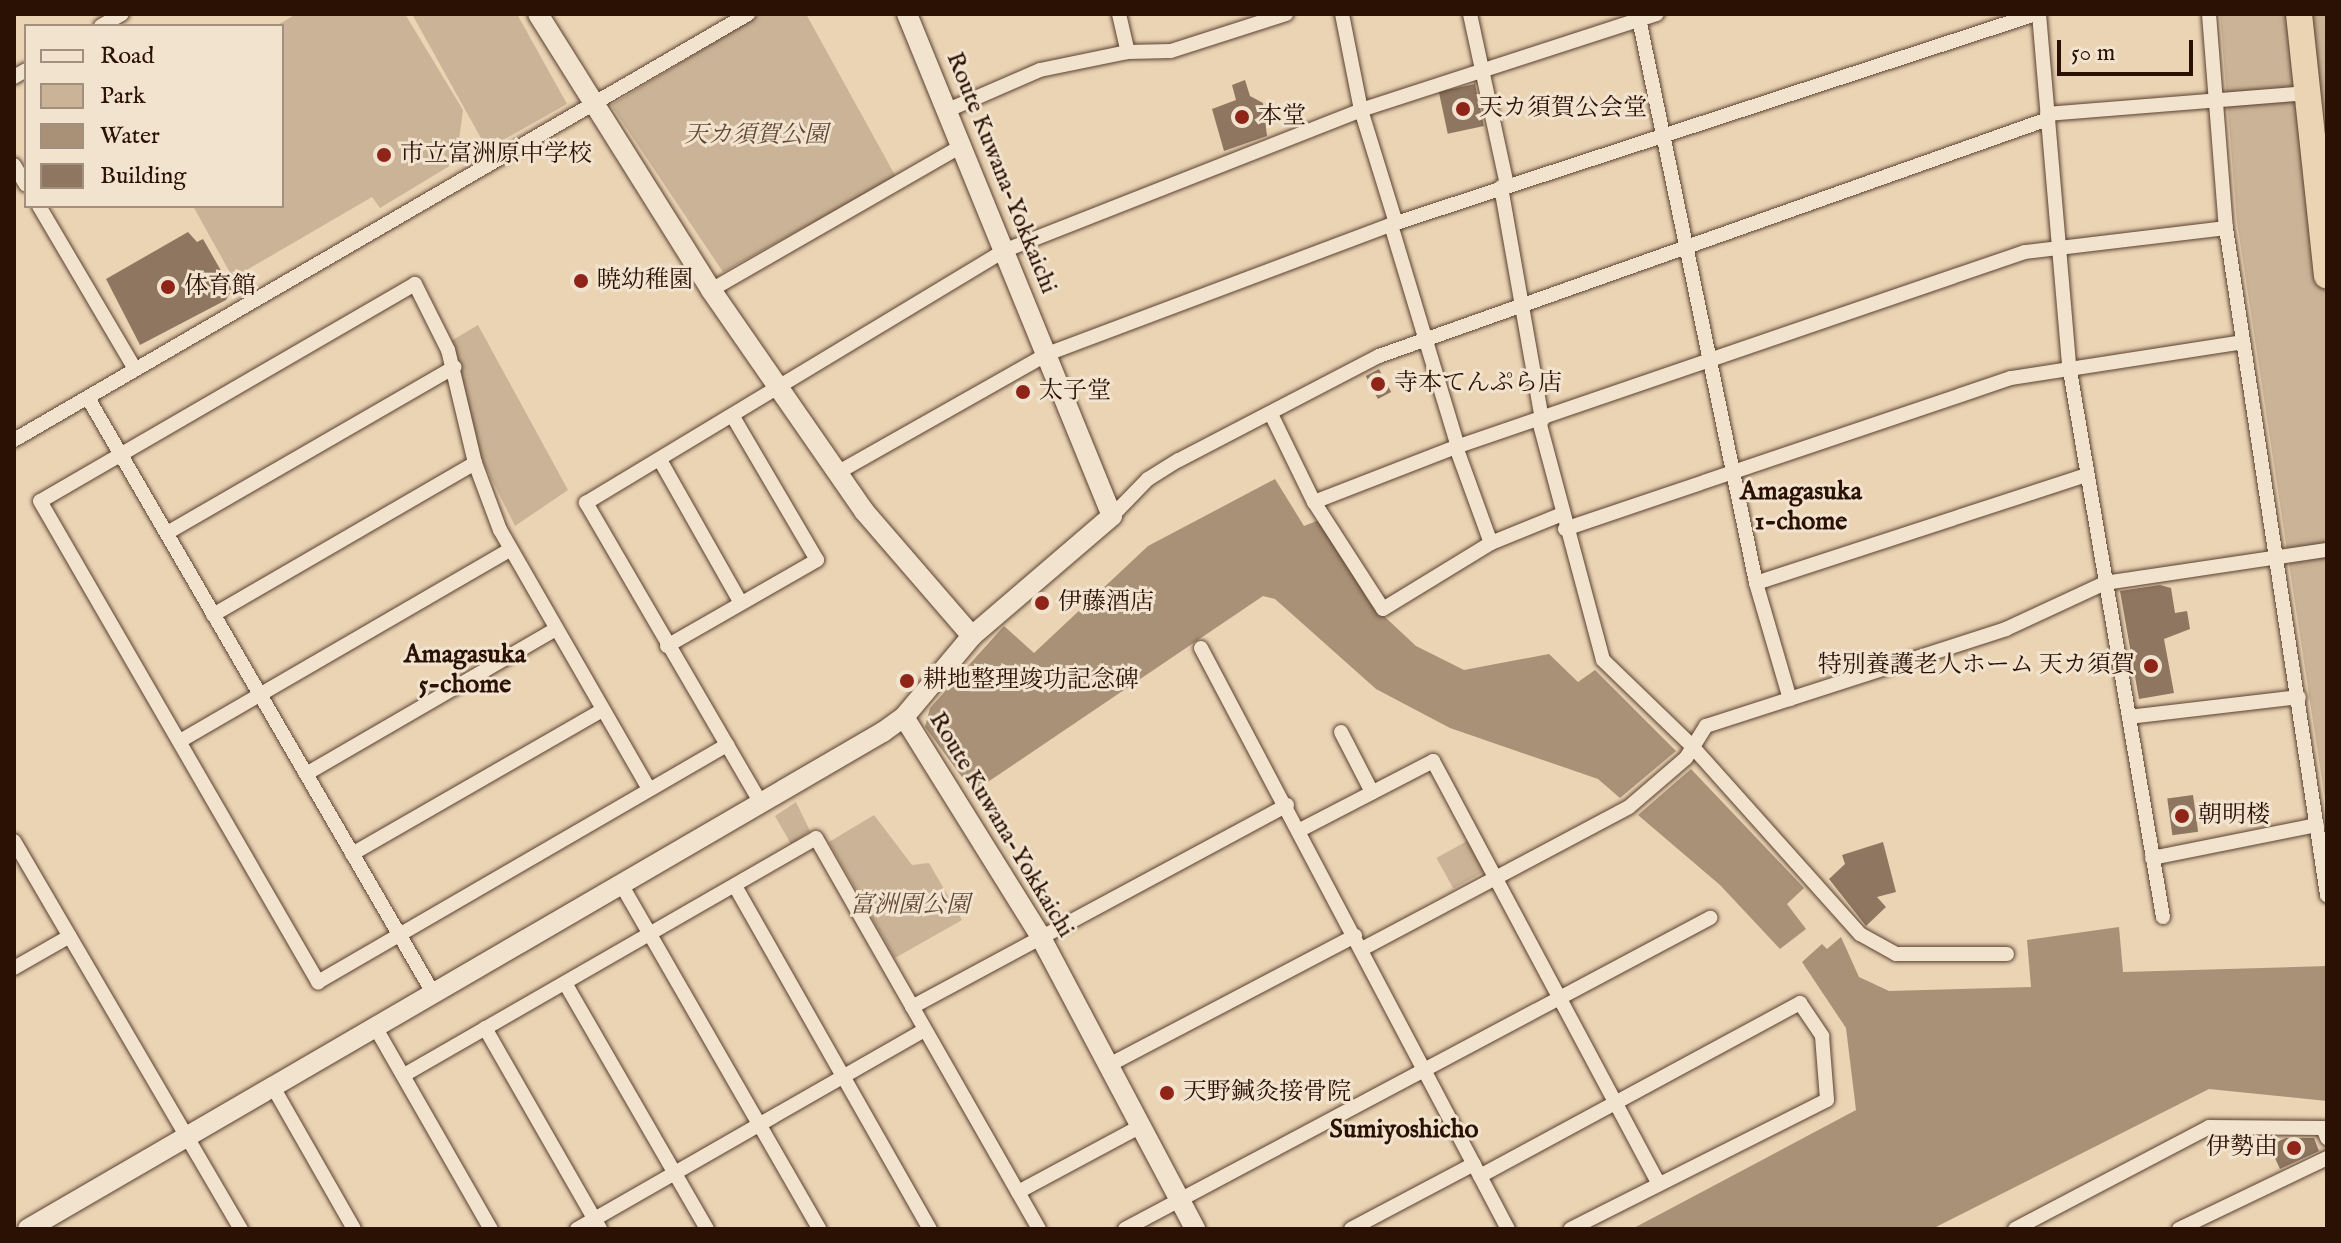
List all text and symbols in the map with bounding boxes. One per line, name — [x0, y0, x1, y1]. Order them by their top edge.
legend — [24, 24, 284, 208]
scale bar — [2061, 24, 2197, 74]
text: 50 m — [2071, 38, 2115, 69]
text: Road — [100, 41, 154, 72]
street label: Route Kuwana-Yokkaichi — [939, 48, 1063, 298]
text: Park — [100, 81, 146, 112]
place label: 天カ須賀公会堂 — [1479, 95, 1647, 123]
marker: 天カ須賀公会堂 — [1454, 100, 1472, 118]
place label: 本堂 — [1258, 103, 1306, 131]
marker: 本堂 — [1233, 108, 1251, 126]
text: Water — [100, 121, 160, 152]
park label: 天カ須賀公園 — [684, 122, 828, 150]
place label: 市立富洲原中学校 — [400, 141, 592, 169]
marker: 市立富洲原中学校 — [375, 146, 393, 164]
text: Building — [100, 161, 186, 192]
place label: 暁幼稚園 — [597, 267, 693, 295]
marker: 暁幼稚園 — [572, 272, 590, 290]
place label: 体育館 — [184, 273, 256, 301]
marker: 体育館 — [159, 278, 177, 296]
place label: 寺本てんぷら店 — [1394, 370, 1562, 398]
marker: 寺本てんぷら店 — [1369, 375, 1387, 393]
place label: 太子堂 — [1039, 378, 1111, 406]
marker: 太子堂 — [1014, 383, 1032, 401]
district label: Amagasuka 1-chome — [1740, 476, 1862, 538]
place label: 伊藤酒店 — [1058, 589, 1154, 617]
marker: 伊藤酒店 — [1033, 594, 1051, 612]
district label: Amagasuka 5-chome — [404, 639, 526, 700]
place label: 特別養護老人ホーム 天カ須賀 — [1818, 652, 2135, 680]
marker: 特別養護老人ホーム 天カ須賀 — [2142, 657, 2160, 675]
place label: 耕地整理竣功記念碑 — [923, 667, 1139, 695]
marker: 耕地整理竣功記念碑 — [898, 672, 916, 690]
street label: Route Kuwana-Yokkaichi — [922, 707, 1080, 943]
place label: 朝明楼 — [2198, 802, 2270, 830]
marker: 朝明楼 — [2173, 807, 2191, 825]
park label: 富洲園公園 — [850, 892, 970, 920]
place label: 天野鍼灸接骨院 — [1183, 1079, 1351, 1107]
marker: 天野鍼灸接骨院 — [1158, 1084, 1176, 1102]
district label: Sumiyoshicho — [1330, 1114, 1478, 1146]
place label: 伊勢由 — [2206, 1134, 2278, 1162]
marker: 伊勢由 — [2285, 1139, 2303, 1157]

